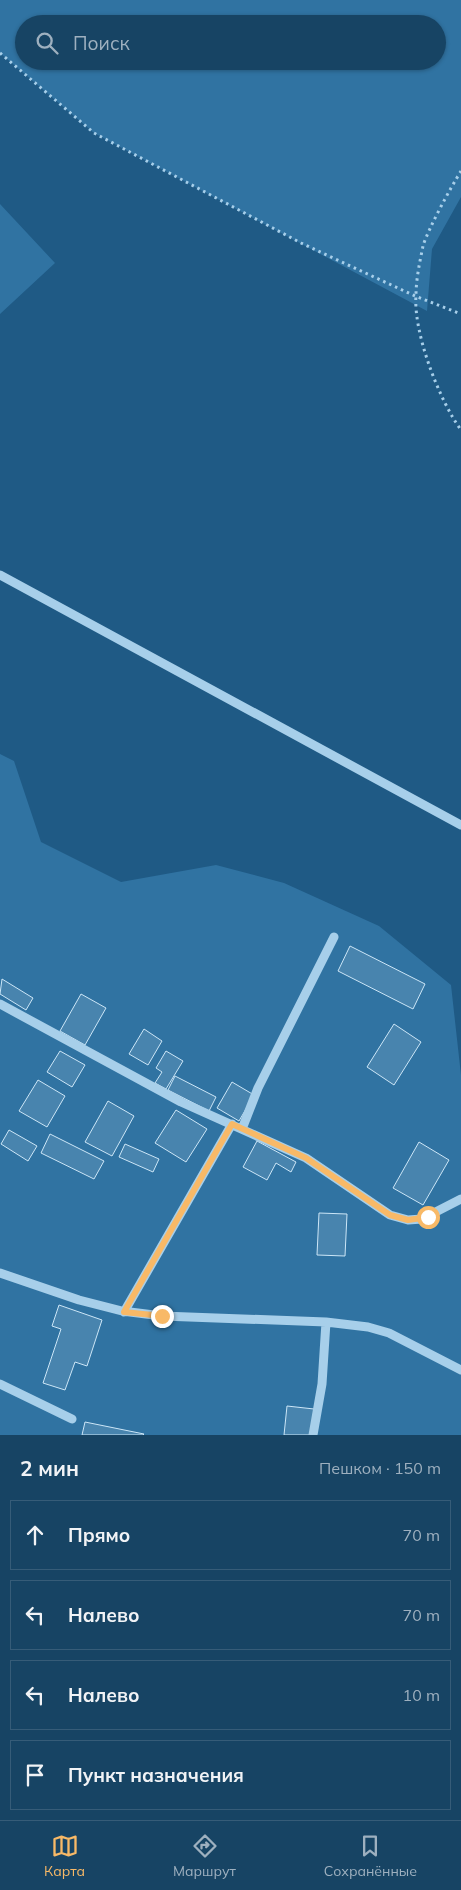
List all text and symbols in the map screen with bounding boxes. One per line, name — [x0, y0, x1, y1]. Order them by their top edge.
search box — [15, 15, 446, 70]
icon: search — [33, 29, 61, 57]
text: Поиск — [73, 31, 130, 55]
route start — [417, 1206, 440, 1229]
route end — [151, 1305, 174, 1328]
text: 2 мин — [20, 1455, 79, 1481]
text: Пешком · 150 m — [319, 1458, 441, 1478]
icon: ahead — [21, 1521, 49, 1549]
text: Прямо — [68, 1523, 130, 1547]
text: 70 m — [403, 1525, 440, 1545]
icon: left — [21, 1601, 49, 1629]
text: Налево — [68, 1603, 140, 1627]
text: 70 m — [403, 1605, 440, 1625]
icon: left — [21, 1681, 49, 1709]
text: Налево — [68, 1683, 140, 1707]
text: 10 m — [403, 1685, 440, 1705]
icon: arrive — [21, 1761, 49, 1789]
text: Пункт назначения — [68, 1763, 244, 1787]
tab: Карта — [44, 1832, 85, 1880]
tab: Маршрут — [173, 1832, 236, 1880]
tab: Сохранённые — [324, 1832, 417, 1880]

